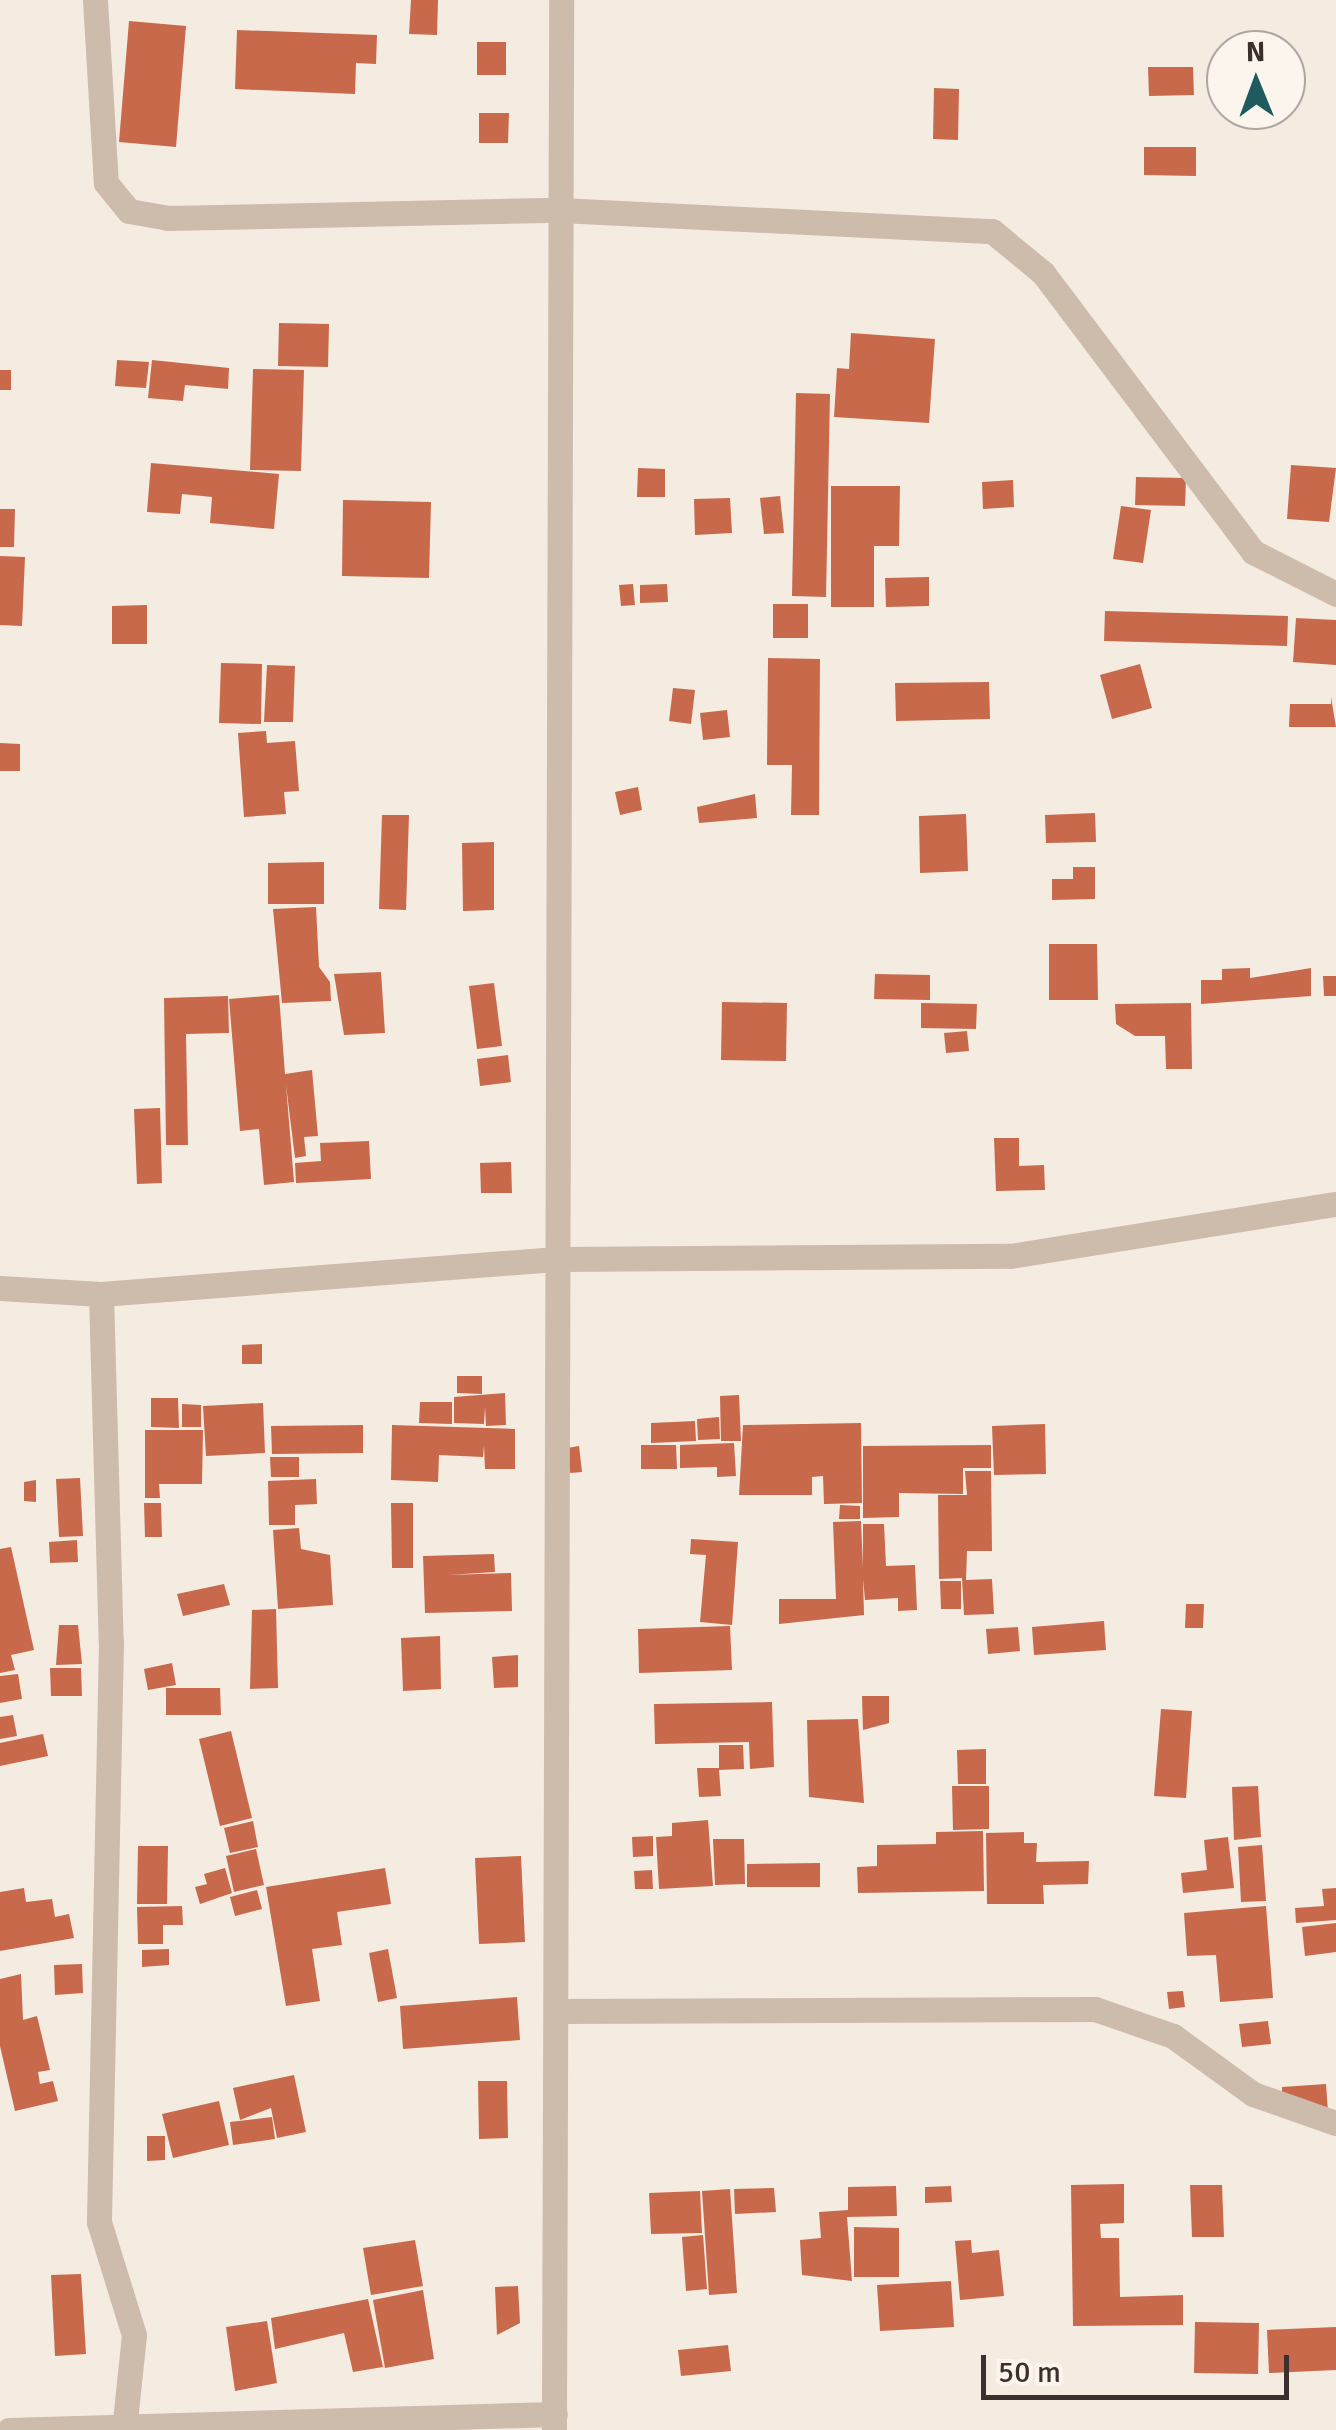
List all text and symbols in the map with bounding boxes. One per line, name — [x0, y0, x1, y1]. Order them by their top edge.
north arrow — [1206, 30, 1306, 130]
text: N — [1245, 35, 1266, 69]
scale bar — [986, 2335, 1294, 2397]
text: 50 m — [998, 2354, 1061, 2391]

